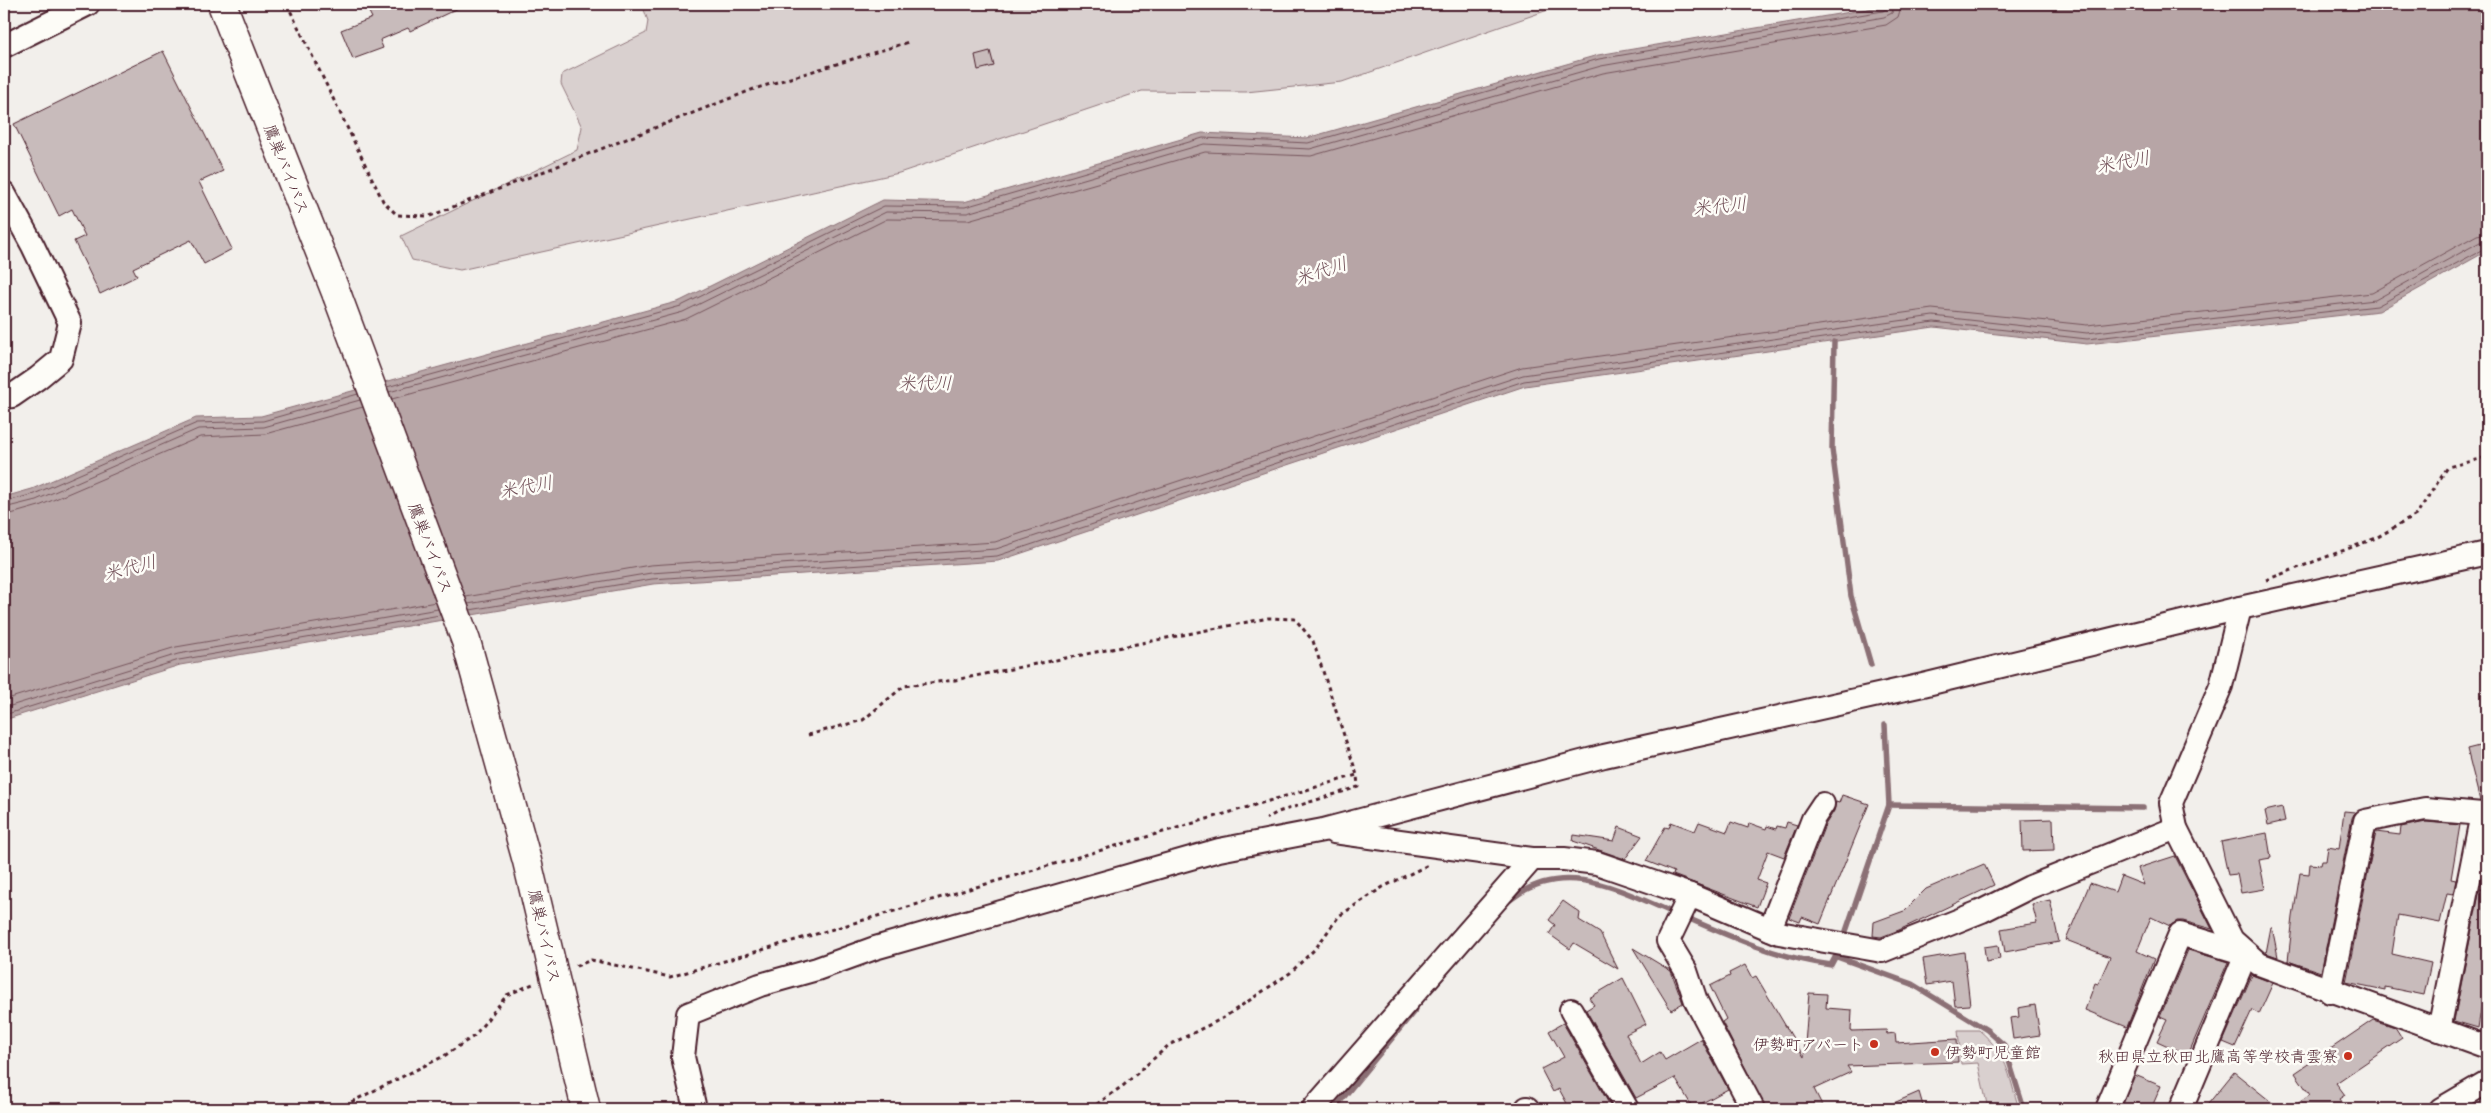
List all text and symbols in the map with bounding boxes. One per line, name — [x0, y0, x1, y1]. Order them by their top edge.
street label: 鷹巣バイパス — [260, 121, 313, 217]
water label: 米代川 — [2095, 146, 2151, 178]
water label: 米代川 — [1692, 192, 1748, 220]
water label: 米代川 — [1292, 252, 1350, 290]
water label: 米代川 — [898, 372, 952, 394]
water label: 米代川 — [497, 471, 555, 503]
street label: 鷹巣バイパス — [405, 500, 457, 596]
water label: 米代川 — [101, 550, 159, 586]
street label: 鷹巣バイパス — [524, 887, 565, 985]
place label: 伊勢町アパート — [1753, 1035, 1864, 1054]
marker: 伊勢町アパート — [1868, 1038, 1880, 1050]
place label: 伊勢町児童館 — [1945, 1043, 2041, 1062]
marker: 伊勢町児童館 — [1929, 1046, 1941, 1058]
place label: 秋田県立秋田北鷹高等学校青雲寮 — [2098, 1047, 2338, 1066]
marker: 秋田県立秋田北鷹高等学校青雲寮 — [2342, 1050, 2354, 1062]

